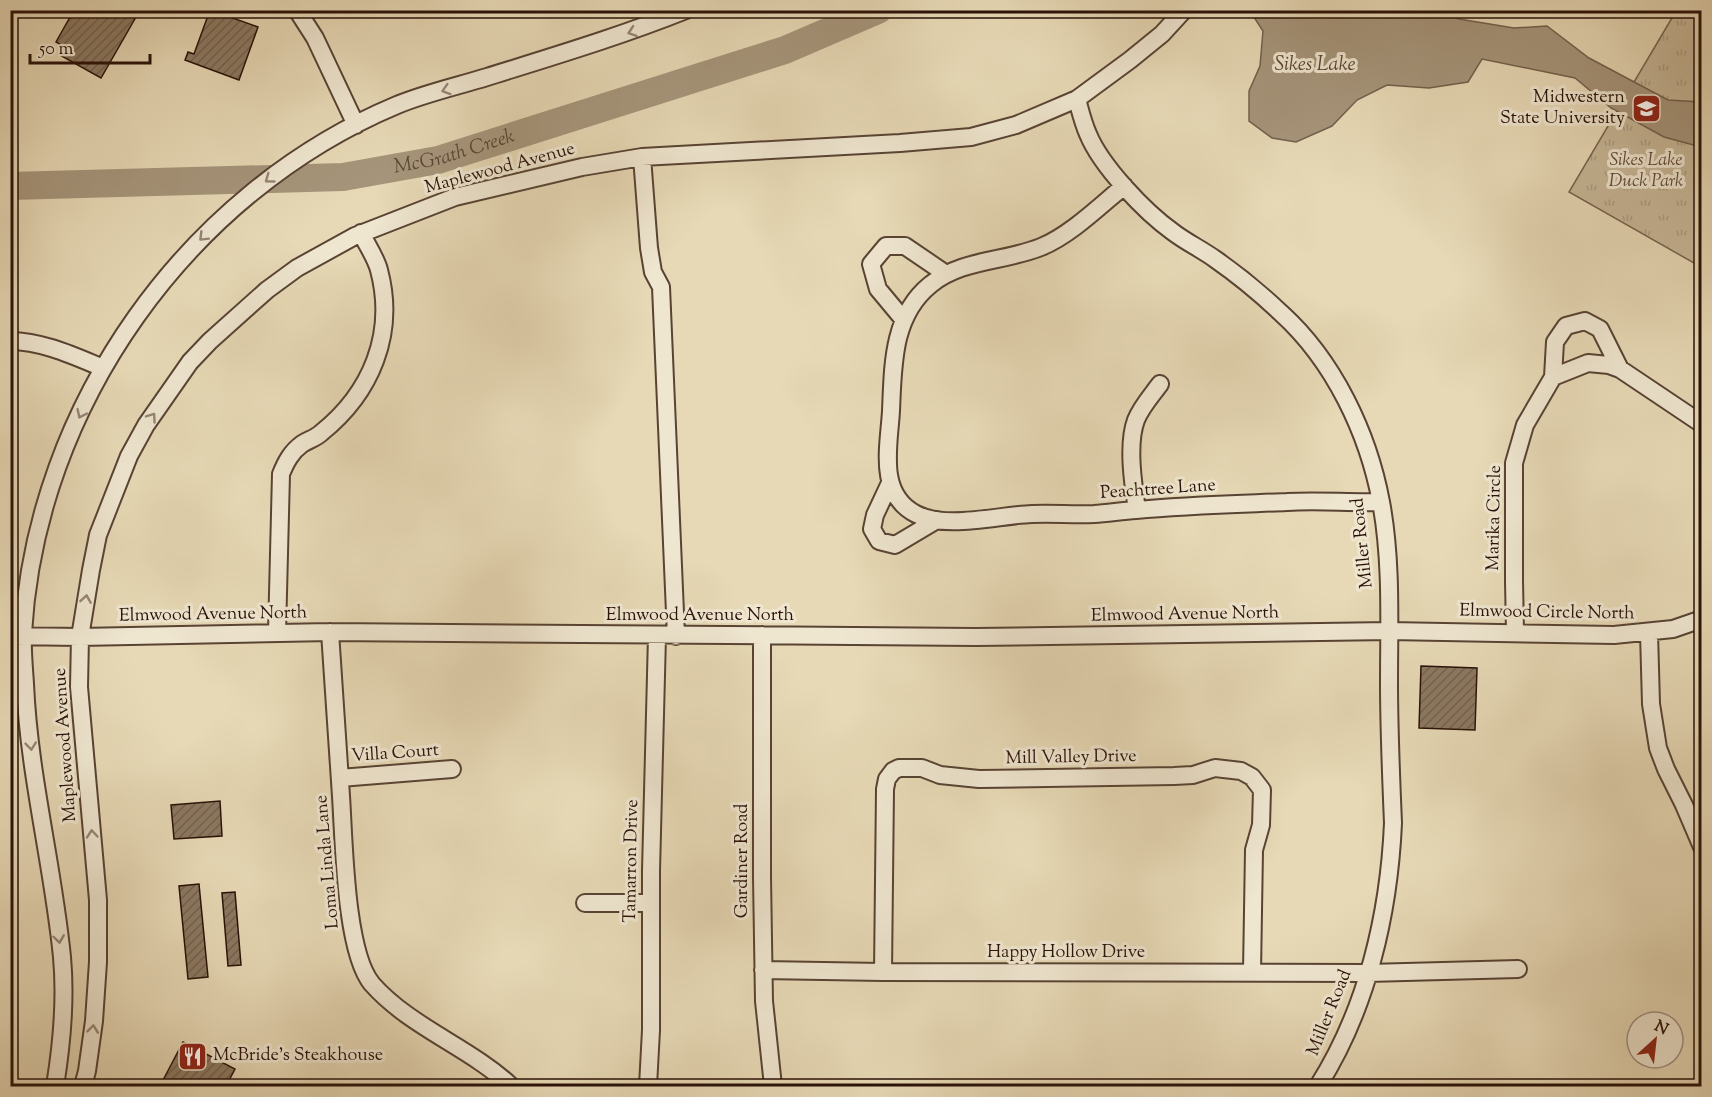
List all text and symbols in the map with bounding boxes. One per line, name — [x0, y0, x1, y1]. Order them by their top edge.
one-way arrow — [627, 24, 638, 37]
scale bar — [30, 27, 150, 65]
text: 50 m — [38, 37, 74, 63]
water label: Sikes Lake — [1274, 51, 1356, 80]
one-way arrow — [441, 82, 452, 95]
place label: Midwestern State University — [1500, 85, 1625, 132]
school or university icon: Midwestern State University — [1630, 92, 1662, 124]
water label: McGrath Creek — [391, 122, 518, 182]
street label: Maplewood Avenue — [422, 136, 578, 202]
park label: Sikes Lake Duck Park — [1609, 148, 1683, 195]
one-way arrow — [265, 172, 276, 183]
one-way arrow — [199, 229, 210, 240]
one-way arrow — [77, 407, 89, 418]
one-way arrow — [145, 412, 156, 423]
street label: Marika Circle — [1481, 465, 1509, 571]
street label: Peachtree Lane — [1099, 473, 1217, 507]
street label: Miller Road — [1345, 496, 1381, 590]
one-way arrow — [80, 594, 92, 603]
street label: Elmwood Circle North — [1459, 598, 1635, 628]
street label: Elmwood Avenue North — [119, 600, 308, 630]
street label: Elmwood Avenue North — [1091, 600, 1280, 630]
street label: Elmwood Avenue North — [606, 603, 795, 629]
street label: Maplewood Avenue — [48, 667, 84, 823]
street label: Villa Court — [350, 738, 440, 770]
one-way arrow — [24, 742, 37, 751]
street label: Mill Valley Drive — [1005, 744, 1137, 772]
street label: Loma Linda Lane — [309, 794, 347, 930]
street label: Tamarron Drive — [618, 799, 646, 923]
street label: Gardiner Road — [730, 804, 756, 918]
one-way arrow — [86, 830, 99, 839]
one-way arrow — [53, 934, 65, 944]
street label: Happy Hollow Drive — [987, 940, 1145, 966]
street label: Miller Road — [1301, 966, 1359, 1060]
north arrow — [1625, 1010, 1685, 1070]
text: N — [1650, 1016, 1672, 1042]
one-way arrow — [86, 1024, 98, 1034]
restaurant icon: McBride's Steakhouse — [176, 1040, 208, 1072]
place label: McBride's Steakhouse — [213, 1043, 383, 1069]

